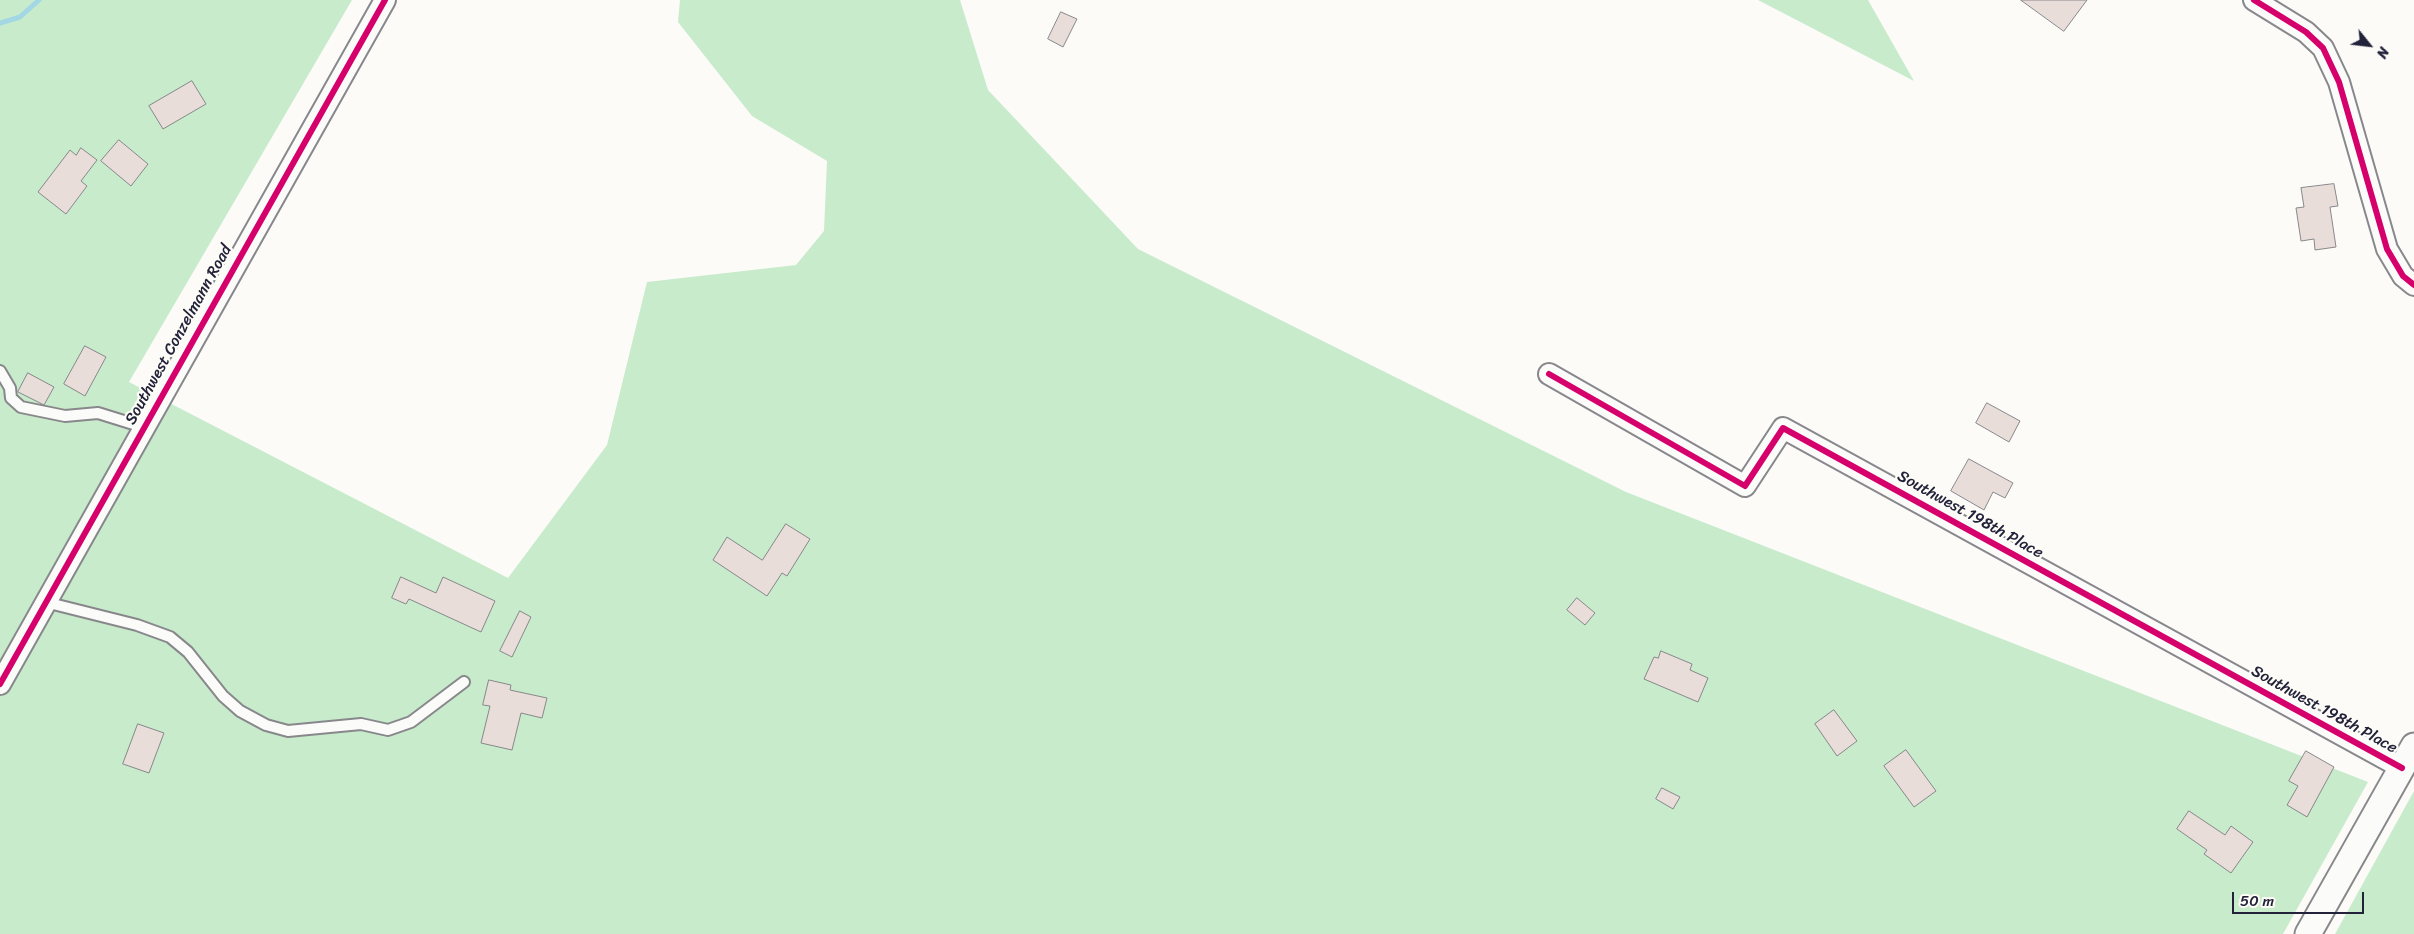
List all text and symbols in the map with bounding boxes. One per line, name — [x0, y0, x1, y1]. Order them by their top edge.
north arrow — [2344, 20, 2394, 70]
text: N — [2369, 42, 2396, 63]
street label: Southwest Conzelmann Road — [121, 242, 237, 428]
street label: Southwest 198th Place — [1894, 467, 2046, 563]
street label: Southwest 198th Place — [2248, 662, 2400, 758]
scale bar — [2234, 882, 2366, 914]
text: 50 m — [2240, 888, 2274, 914]

